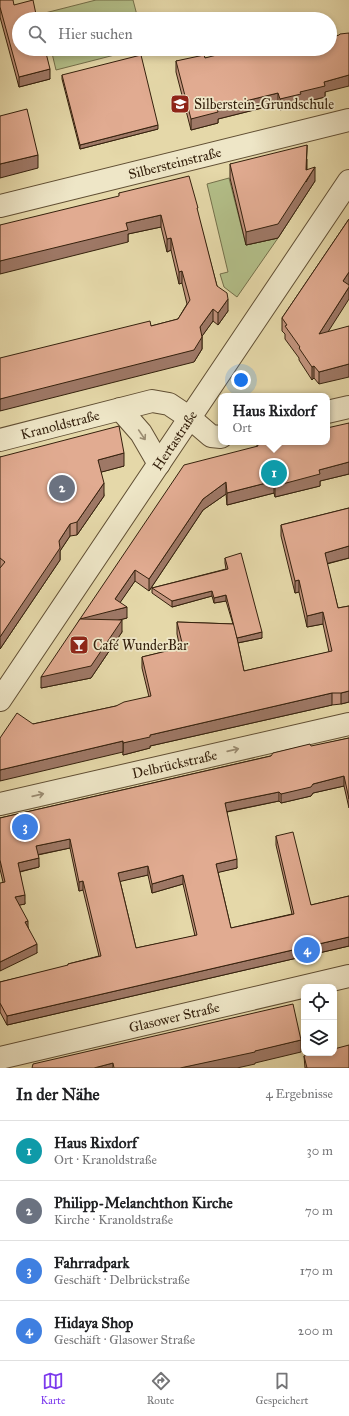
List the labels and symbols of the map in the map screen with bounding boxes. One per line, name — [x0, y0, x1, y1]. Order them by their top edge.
school or university icon: Silberstein-Grundschule — [169, 93, 191, 115]
place label: Silberstein-Grundschule — [194, 96, 334, 113]
street label: Silbersteinstraße — [126, 143, 223, 183]
your location — [231, 370, 251, 390]
street label: Kranoldstraße — [19, 406, 102, 443]
street label: Hertastraße — [149, 407, 201, 473]
one-way arrow — [138, 429, 146, 440]
pin: 1 — [261, 458, 287, 488]
pin: 2 — [49, 473, 75, 503]
bar icon: Café WunderBar — [68, 634, 90, 656]
place label: Café WunderBar — [93, 637, 189, 654]
street label: Delbrückstraße — [130, 746, 219, 782]
one-way arrow — [226, 746, 239, 754]
one-way arrow — [31, 790, 44, 798]
pin: 3 — [12, 812, 38, 842]
pin: 4 — [294, 935, 320, 965]
street label: Glasower Straße — [127, 998, 221, 1036]

